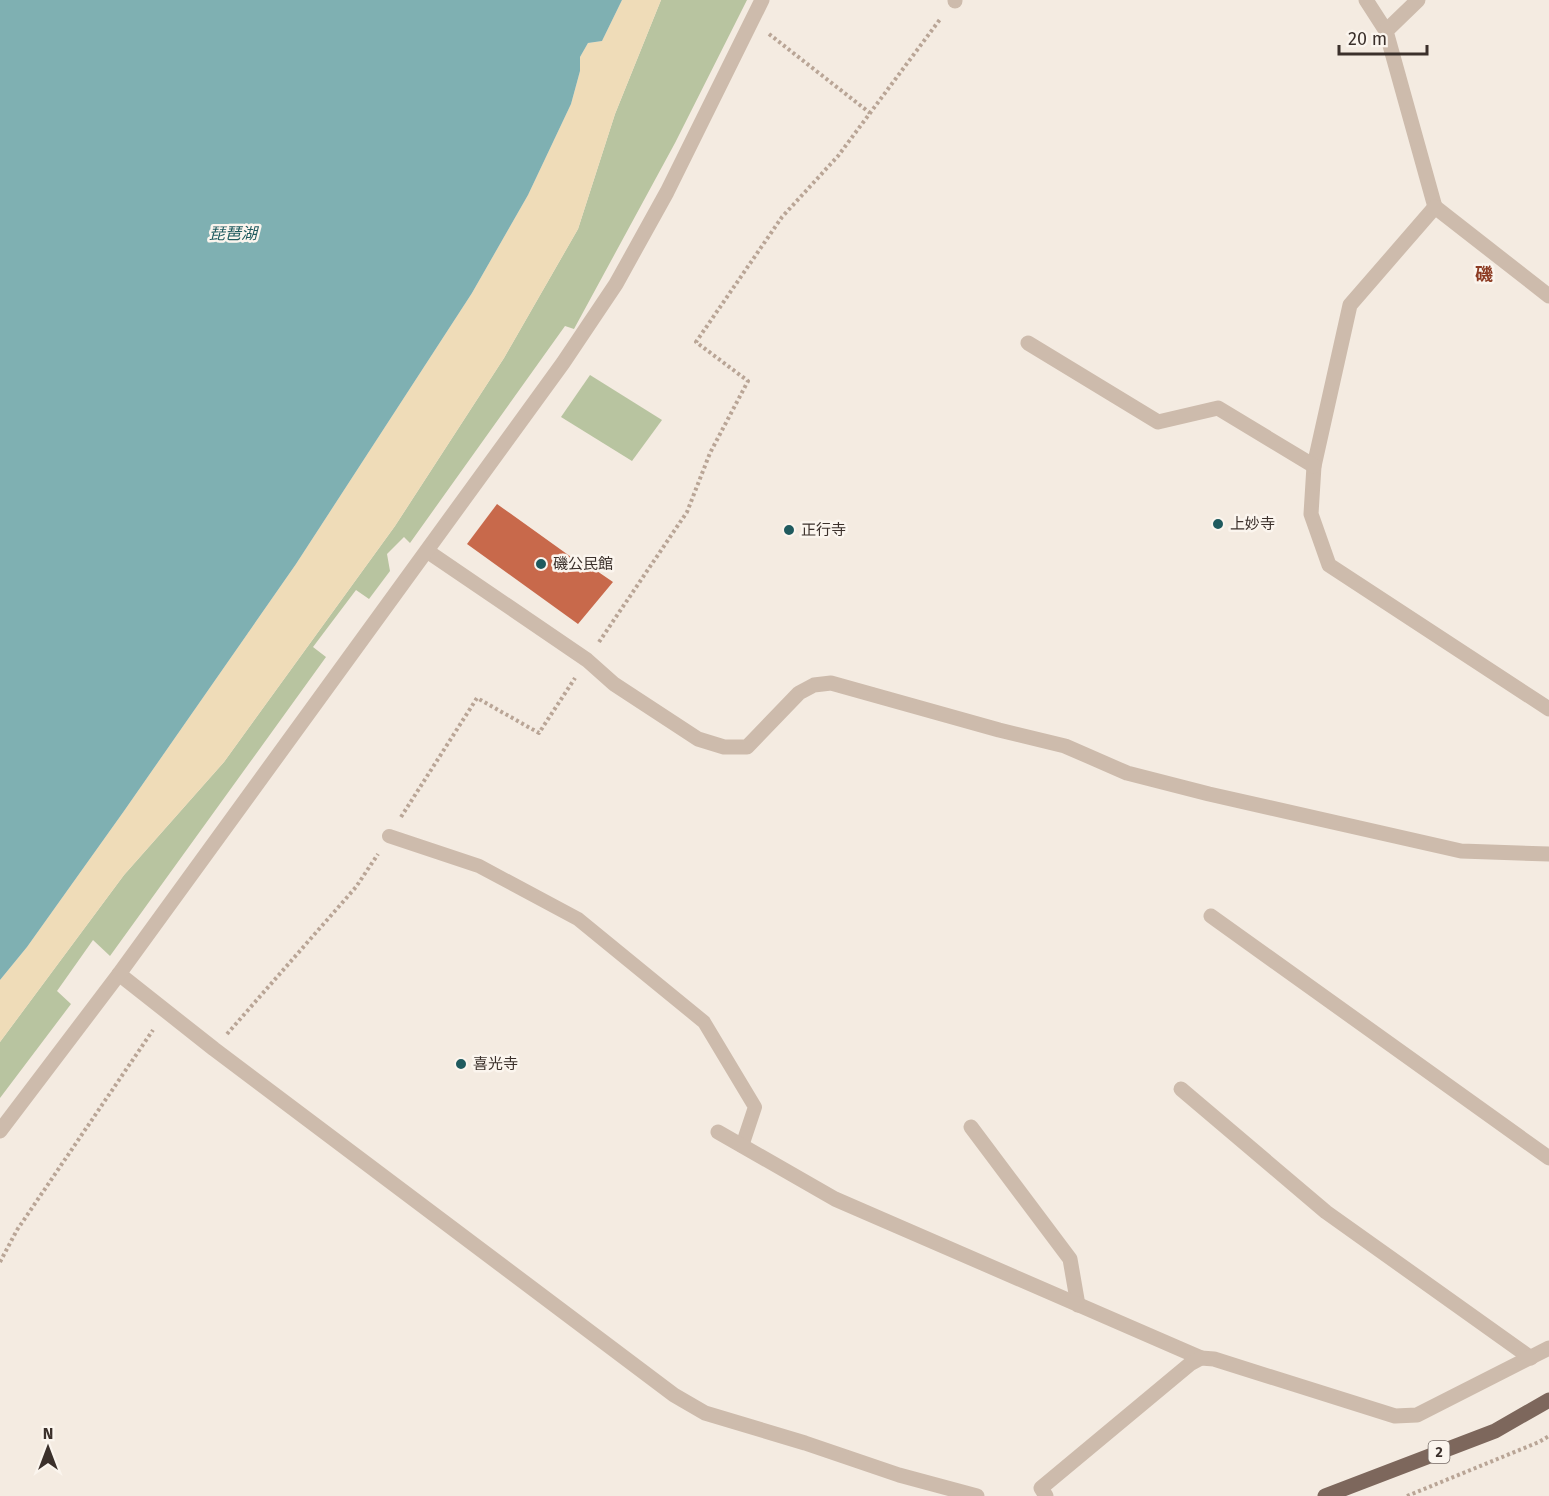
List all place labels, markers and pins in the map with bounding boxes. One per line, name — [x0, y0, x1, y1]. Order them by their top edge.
place label: 上妙寺 — [1230, 515, 1275, 533]
marker: 上妙寺 — [1211, 517, 1225, 531]
place label: 正行寺 — [801, 521, 846, 539]
marker: 正行寺 — [782, 523, 796, 537]
place label: 磯公民館 — [553, 555, 613, 573]
marker: 磯公民館 — [534, 557, 548, 571]
place label: 喜光寺 — [473, 1055, 518, 1073]
marker: 喜光寺 — [454, 1057, 468, 1071]

